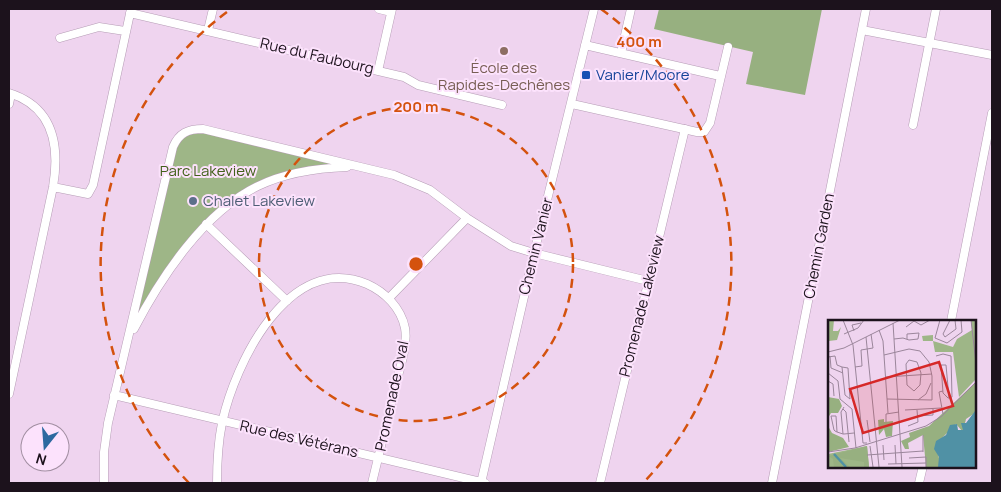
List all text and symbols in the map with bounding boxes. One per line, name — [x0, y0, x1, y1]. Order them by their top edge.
text: 400 m — [616, 31, 662, 52]
street label: Rue du Faubourg — [258, 32, 376, 79]
marker: École des Rapides-Dechênes — [498, 45, 510, 57]
place label: École des Rapides-Dechênes — [438, 57, 570, 95]
place label: Vanier/Moore — [596, 64, 690, 85]
marker: Vanier/Moore — [580, 69, 592, 81]
text: 200 m — [393, 96, 439, 117]
park label: Parc Lakeview — [160, 160, 257, 181]
place label: Chalet Lakeview — [203, 190, 316, 211]
street label: Chemin Garden — [798, 191, 839, 300]
street label: Chemin Vanier — [513, 194, 558, 297]
marker: Chalet Lakeview — [187, 195, 199, 207]
street label: Promenade Lakeview — [614, 232, 669, 379]
centre of rings — [407, 255, 425, 273]
inset map — [828, 320, 976, 467]
street label: Promenade Oval — [370, 339, 413, 453]
street label: Rue des Vétérans — [238, 415, 360, 462]
north arrow — [20, 422, 70, 472]
text: N — [33, 449, 49, 470]

